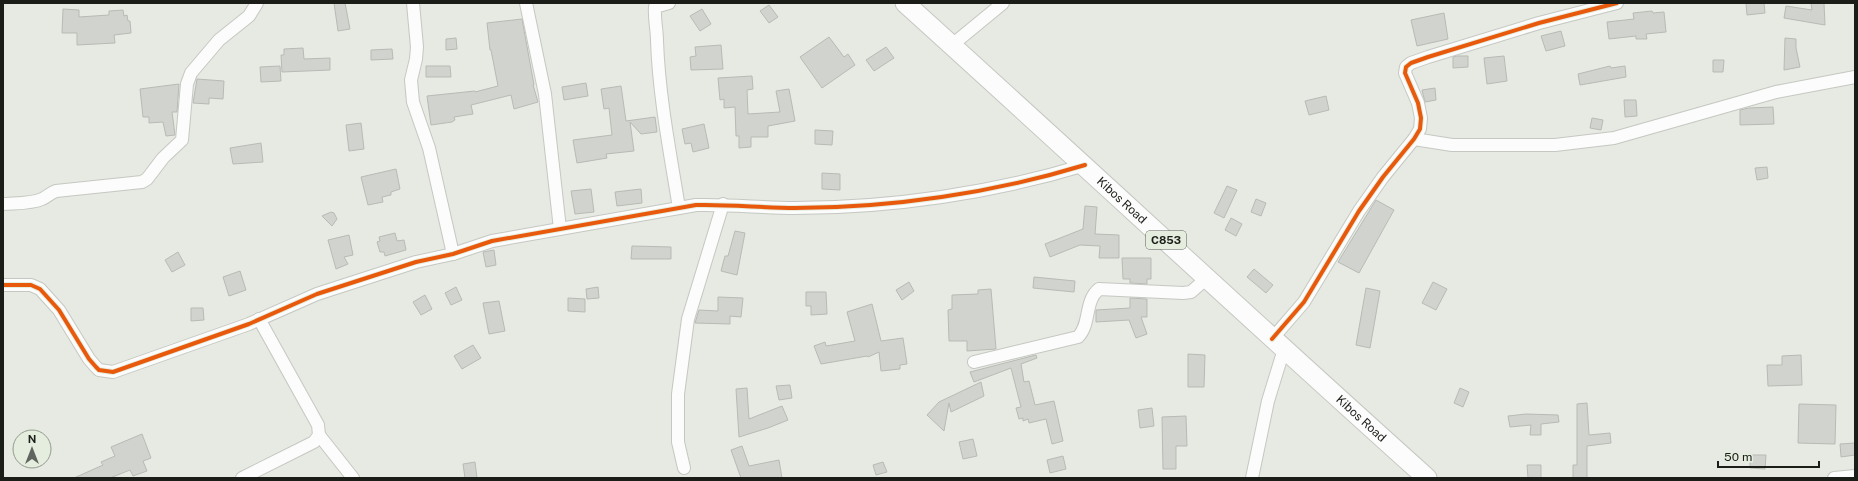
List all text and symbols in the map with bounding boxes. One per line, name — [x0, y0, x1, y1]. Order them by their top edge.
street label: Kibos Road — [1094, 174, 1149, 227]
road number: C853 — [1146, 231, 1186, 249]
street label: Kibos Road — [1333, 392, 1389, 445]
north arrow — [12, 429, 52, 469]
text: N — [28, 433, 36, 445]
scale bar — [1718, 443, 1819, 469]
text: 50 m — [1724, 450, 1752, 464]

